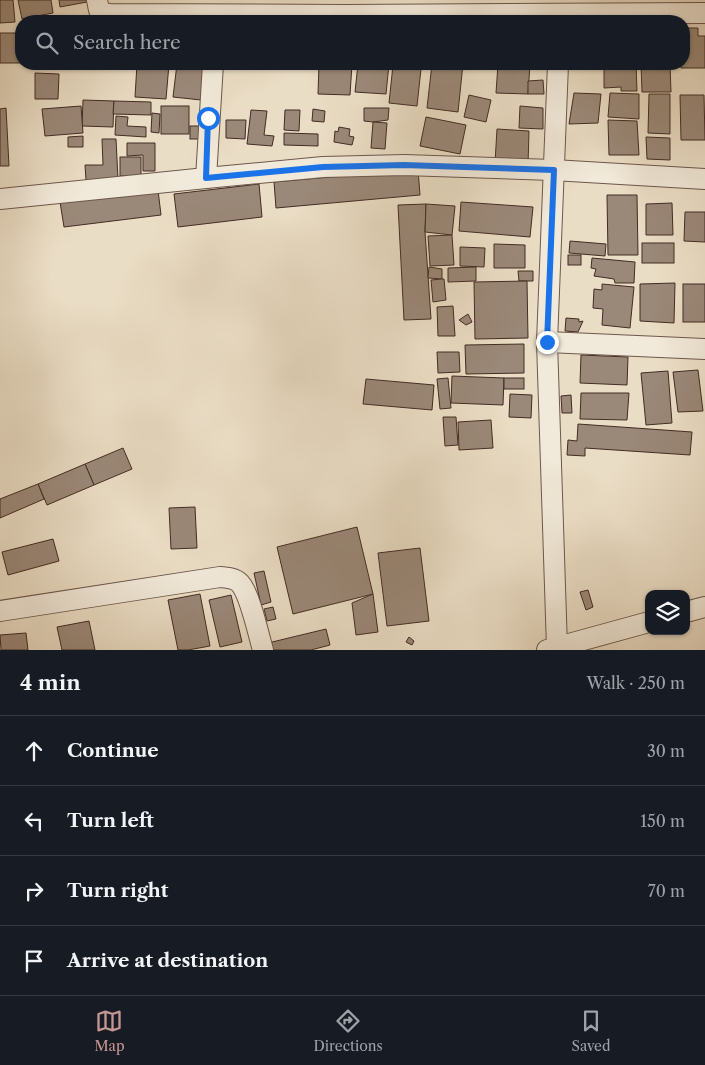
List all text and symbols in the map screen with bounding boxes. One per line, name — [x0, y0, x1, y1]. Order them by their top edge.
search box — [15, 15, 690, 70]
icon: search — [33, 29, 61, 57]
text: Search here — [73, 31, 181, 54]
route start — [197, 107, 220, 130]
route end — [536, 331, 559, 354]
map controls — [645, 590, 690, 635]
button: layers — [645, 590, 690, 635]
text: 4 min — [20, 670, 81, 695]
text: Walk · 250 m — [587, 673, 685, 693]
icon: ahead — [20, 737, 48, 765]
text: Continue — [67, 739, 159, 762]
text: 30 m — [647, 741, 685, 761]
icon: left — [20, 807, 48, 835]
text: Turn left — [67, 809, 154, 832]
text: 150 m — [640, 811, 685, 831]
icon: right — [20, 877, 48, 905]
text: Turn right — [67, 879, 168, 902]
text: 70 m — [648, 881, 685, 901]
icon: arrive — [20, 947, 48, 975]
text: Arrive at destination — [67, 949, 268, 972]
tab: Map — [94, 1007, 125, 1055]
tab: Directions — [313, 1007, 383, 1055]
tab: Saved — [572, 1007, 610, 1055]

